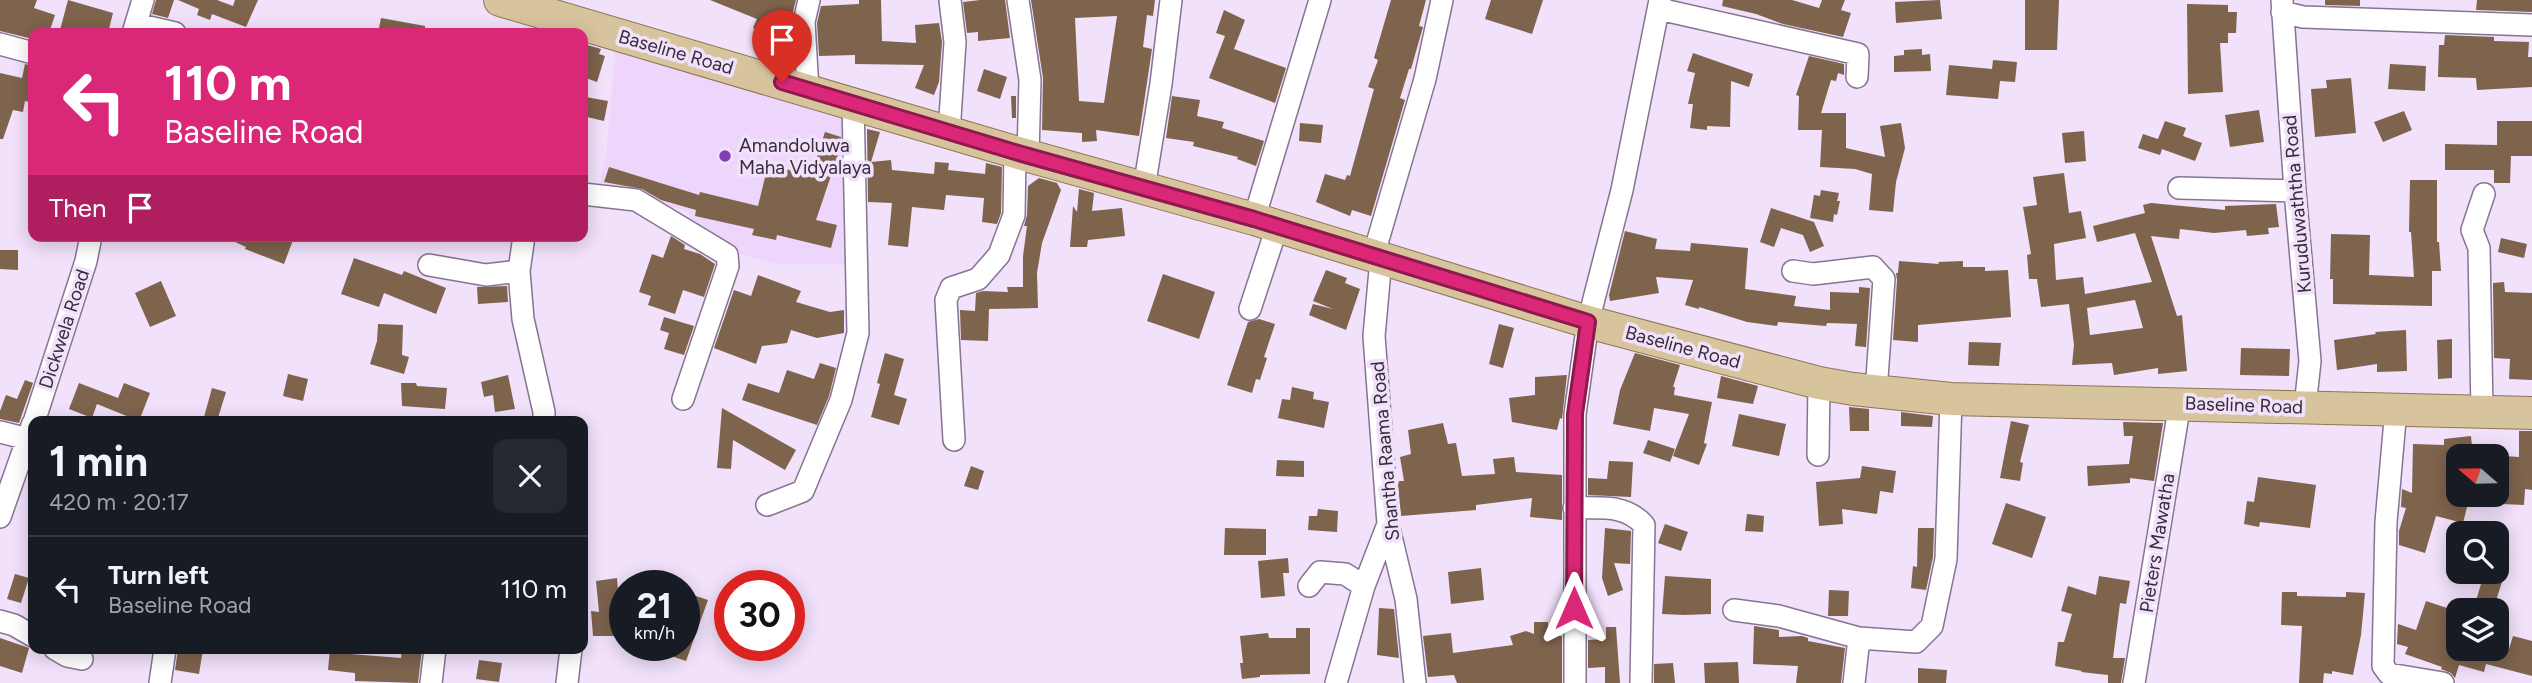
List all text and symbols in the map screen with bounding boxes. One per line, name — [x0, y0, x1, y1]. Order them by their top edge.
pin — [752, 10, 812, 82]
icon: arrive — [763, 21, 801, 59]
street label: Baseline Road — [616, 25, 736, 79]
text: 110 m — [164, 53, 292, 112]
icon: left — [49, 56, 140, 147]
text: Baseline Road — [164, 113, 364, 151]
street label: Kuruduwaththa Road — [2278, 114, 2316, 294]
place label: Amandoluwa Maha Vidyalaya — [739, 134, 871, 179]
marker: Amandoluwa Maha Vidyalaya — [717, 148, 733, 164]
icon: arrive — [121, 189, 159, 227]
text: Then — [49, 192, 107, 224]
street label: Dickwela Road — [34, 266, 94, 392]
street label: Baseline Road — [1623, 321, 1743, 373]
street label: Shantha Raama Road — [1366, 360, 1404, 542]
street label: Baseline Road — [2184, 391, 2304, 419]
text: 1 min — [49, 436, 148, 487]
button: close — [493, 439, 567, 513]
north arrow — [2446, 444, 2510, 508]
map controls — [2446, 444, 2509, 661]
street label: Pieters Mawatha — [2135, 472, 2179, 614]
text: 420 m · 20:17 — [49, 488, 189, 516]
button: search — [2446, 521, 2509, 584]
text: Turn left — [108, 559, 209, 591]
icon: left — [49, 570, 87, 608]
speed limit sign: 30 — [714, 570, 805, 661]
position arrow — [1537, 571, 1611, 645]
text: 110 m — [500, 573, 567, 605]
text: 21 — [637, 585, 672, 627]
text: Baseline Road — [108, 591, 251, 619]
button: layers — [2446, 598, 2509, 661]
text: km/h — [634, 622, 675, 644]

